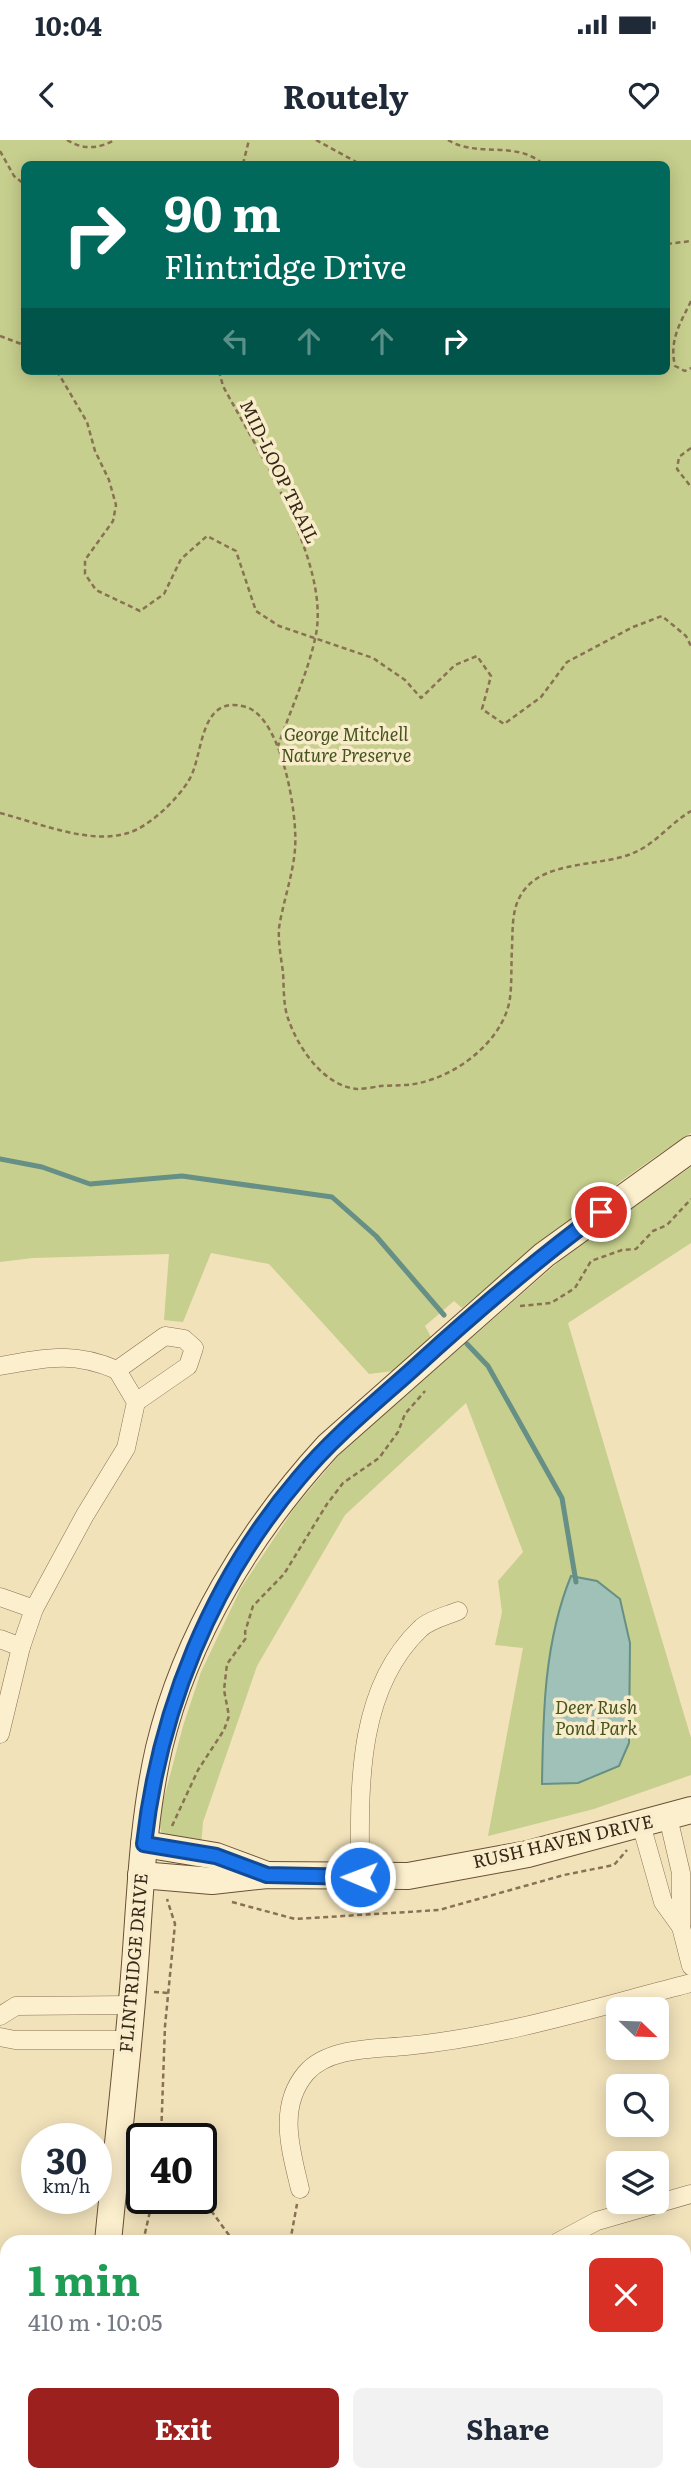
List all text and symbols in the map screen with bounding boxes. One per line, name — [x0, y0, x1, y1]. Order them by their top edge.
text: 10:04 — [35, 5, 102, 44]
text: Routely — [283, 71, 408, 119]
icon: back — [28, 76, 66, 114]
icon: heart — [625, 76, 663, 114]
text: 90 m — [164, 174, 281, 247]
icon: right — [49, 189, 140, 280]
text: Flintridge Drive — [164, 241, 407, 289]
icon: left — [217, 322, 255, 360]
icon: ahead — [290, 322, 328, 360]
icon: ahead — [363, 322, 401, 360]
icon: right — [436, 322, 474, 360]
street label: MID-LOOP TRAIL — [234, 395, 327, 548]
park label: George Mitchell Nature Preserve — [281, 720, 411, 768]
pin — [571, 1182, 631, 1242]
icon: arrive — [582, 1193, 620, 1231]
park label: Deer Rush Pond Park — [555, 1693, 638, 1741]
street label: RUSH HAVEN DRIVE — [470, 1807, 656, 1874]
position arrow — [323, 1840, 397, 1914]
street label: FLINTRIDGE DRIVE — [111, 1872, 154, 2054]
north arrow — [606, 1997, 668, 2060]
map controls — [606, 1997, 669, 2214]
button: search — [606, 2074, 669, 2137]
speed limit sign: 40 — [126, 2123, 217, 2214]
text: 30 — [46, 2133, 87, 2185]
button: layers — [606, 2151, 669, 2214]
text: km/h — [43, 2172, 90, 2199]
text: 1 min — [28, 2247, 140, 2309]
button: close — [589, 2258, 663, 2332]
text: 410 m · 10:05 — [28, 2304, 162, 2338]
button: Exit — [28, 2388, 339, 2468]
button: Share — [353, 2388, 663, 2468]

